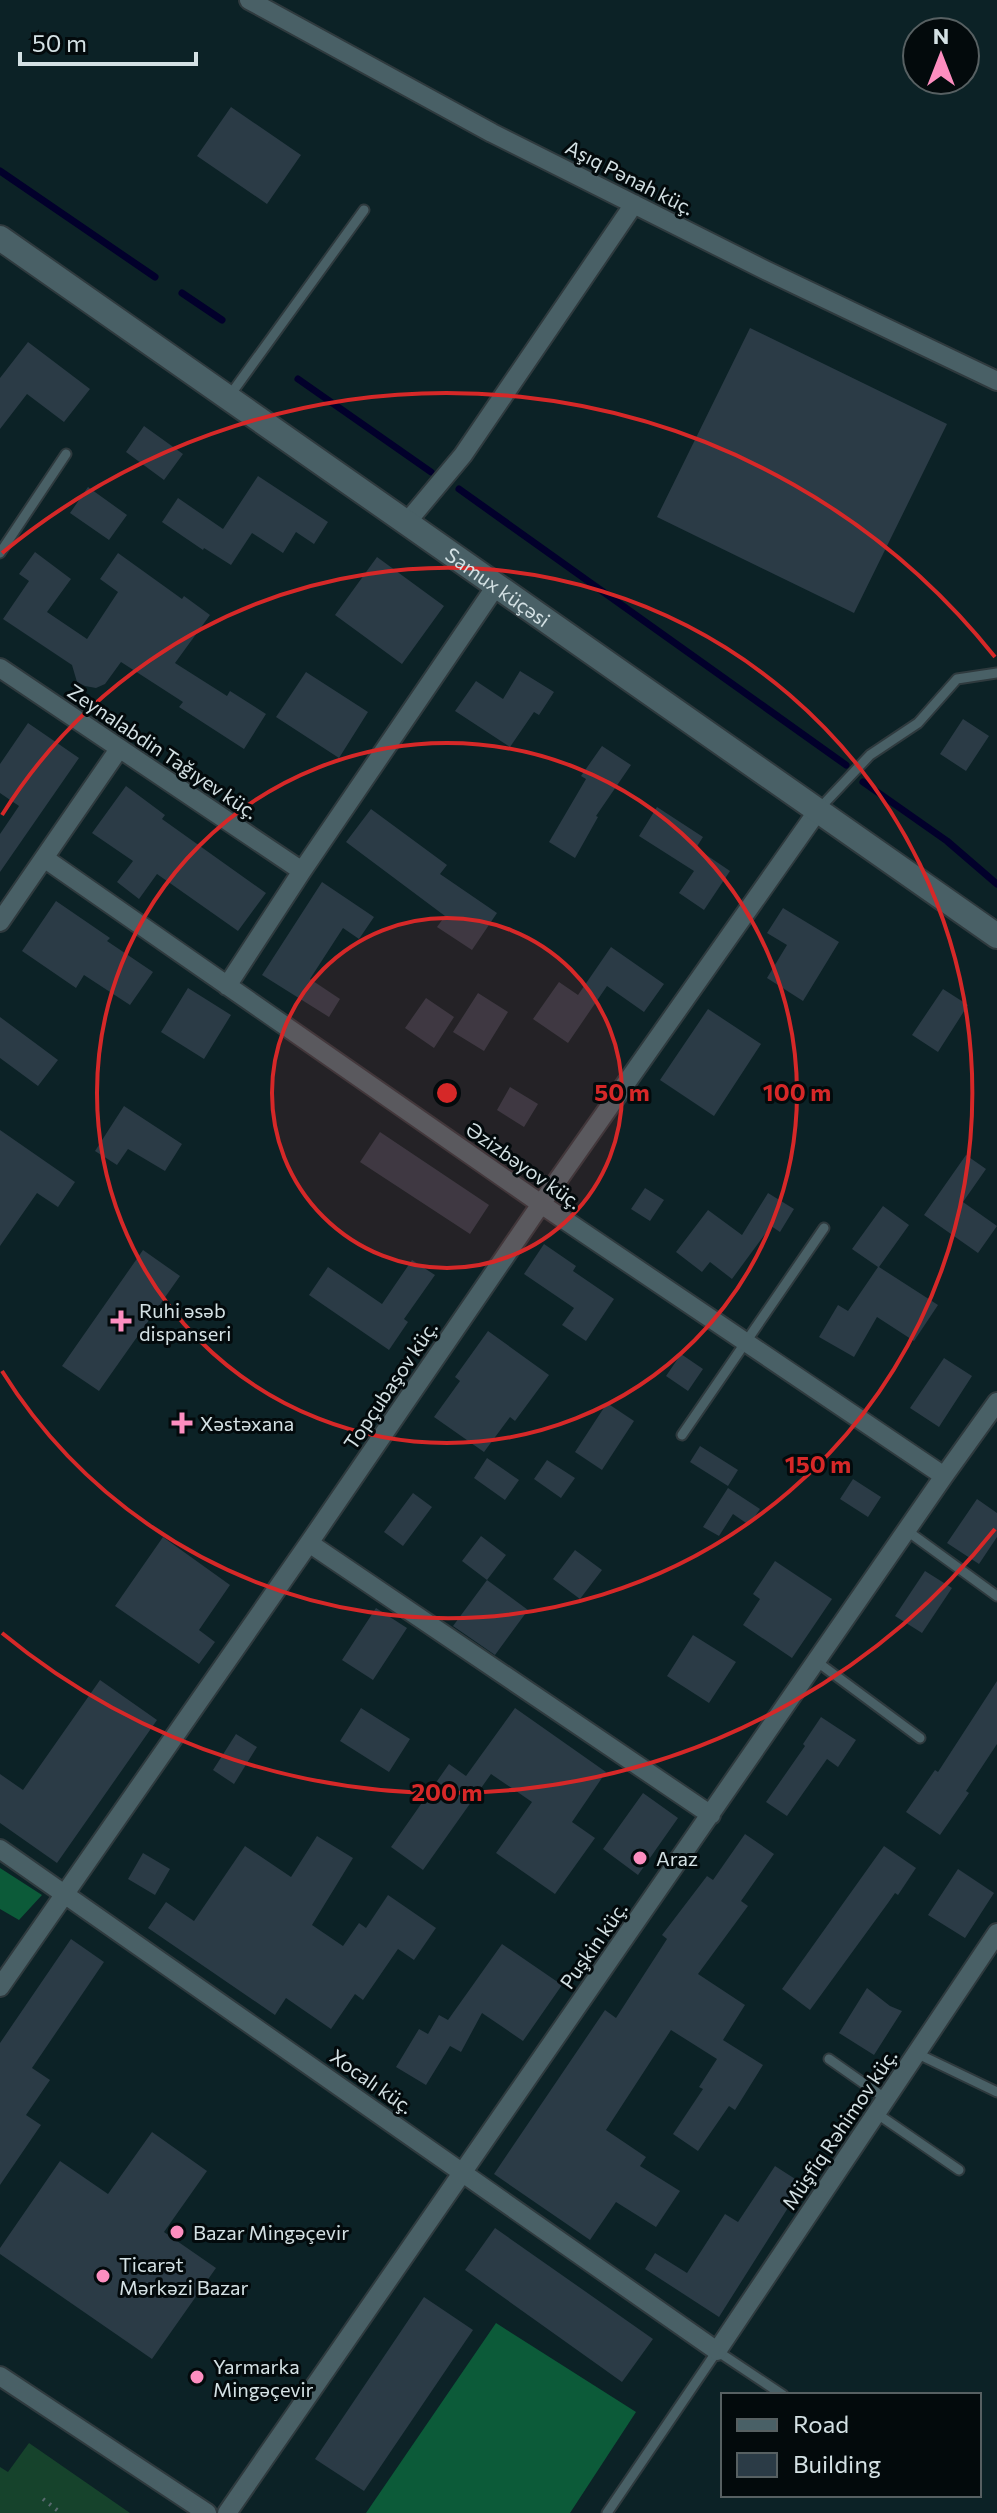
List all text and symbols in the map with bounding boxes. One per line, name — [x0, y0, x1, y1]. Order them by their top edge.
scale bar — [20, 16, 196, 66]
north arrow — [901, 16, 981, 96]
text: N — [933, 22, 949, 49]
text: 50 m — [32, 28, 87, 57]
street label: Aşıq Pənah küç. — [562, 134, 698, 220]
street label: Samux küçəsi — [441, 542, 555, 631]
street label: Zeynalabdin Tağıyev küç. — [63, 678, 263, 824]
text: 50 m — [594, 1077, 650, 1106]
text: 100 m — [763, 1077, 831, 1106]
centre of rings — [433, 1079, 461, 1107]
street label: Əzizbəyov küç. — [462, 1116, 586, 1214]
place label: Ruhi əsəb dispanseri — [139, 1298, 231, 1345]
marker: Ruhi əsəb dispanseri — [110, 1310, 132, 1332]
street label: Topçubaşov küç. — [338, 1316, 442, 1454]
place label: Xəstəxana — [200, 1411, 294, 1435]
marker: Xəstəxana — [171, 1412, 193, 1434]
text: 150 m — [785, 1449, 851, 1478]
text: 200 m — [412, 1777, 482, 1806]
place label: Araz — [656, 1846, 698, 1870]
marker: Araz — [631, 1849, 649, 1867]
street label: Puşkin küç. — [554, 1897, 632, 1993]
street label: Xocalı küç. — [326, 2044, 418, 2118]
street label: Müşfiq Rəhimov küç. — [776, 2044, 902, 2214]
place label: Bazar Mingəçevir — [193, 2220, 349, 2244]
marker: Bazar Mingəçevir — [168, 2223, 186, 2241]
place label: Ticarət Mərkəzi Bazar — [119, 2252, 249, 2299]
marker: Ticarət Mərkəzi Bazar — [94, 2267, 112, 2285]
place label: Yarmarka Mingəçevir — [213, 2354, 314, 2401]
marker: Yarmarka Mingəçevir — [188, 2368, 206, 2386]
legend — [721, 2393, 981, 2497]
text: Road — [793, 2409, 849, 2438]
text: Building — [793, 2449, 881, 2478]

